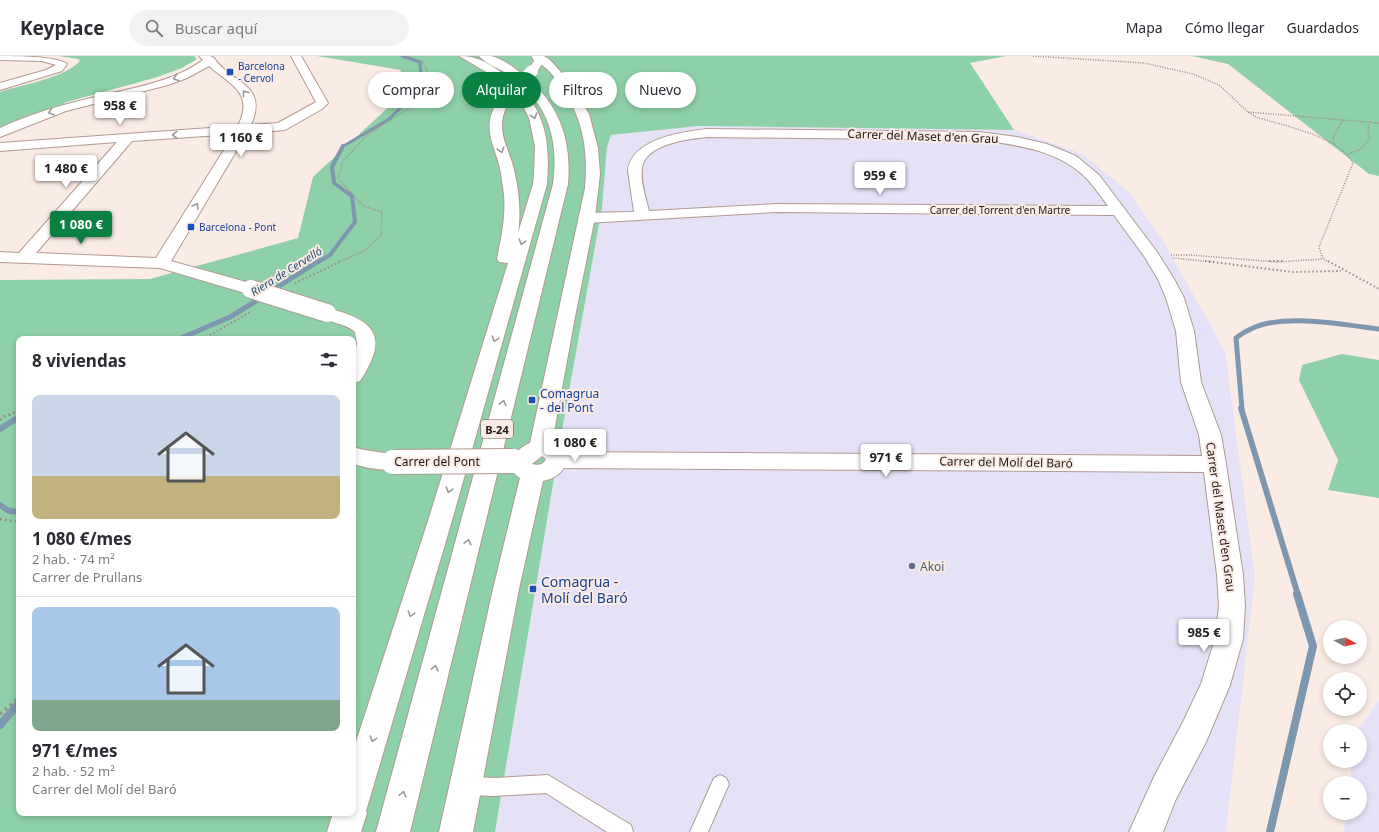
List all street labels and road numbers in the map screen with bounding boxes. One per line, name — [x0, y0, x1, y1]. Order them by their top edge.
street label: Carrer del Maset d'en Grau — [847, 125, 999, 147]
street label: Carrer del Torrent d'en Martre — [930, 203, 1071, 217]
road number: B-24 — [481, 420, 513, 438]
street label: Carrer del Maset d'en Grau — [1202, 441, 1240, 593]
street label: Carrer del Molí del Baró — [939, 452, 1073, 472]
street label: Carrer del Pont — [394, 453, 480, 470]

